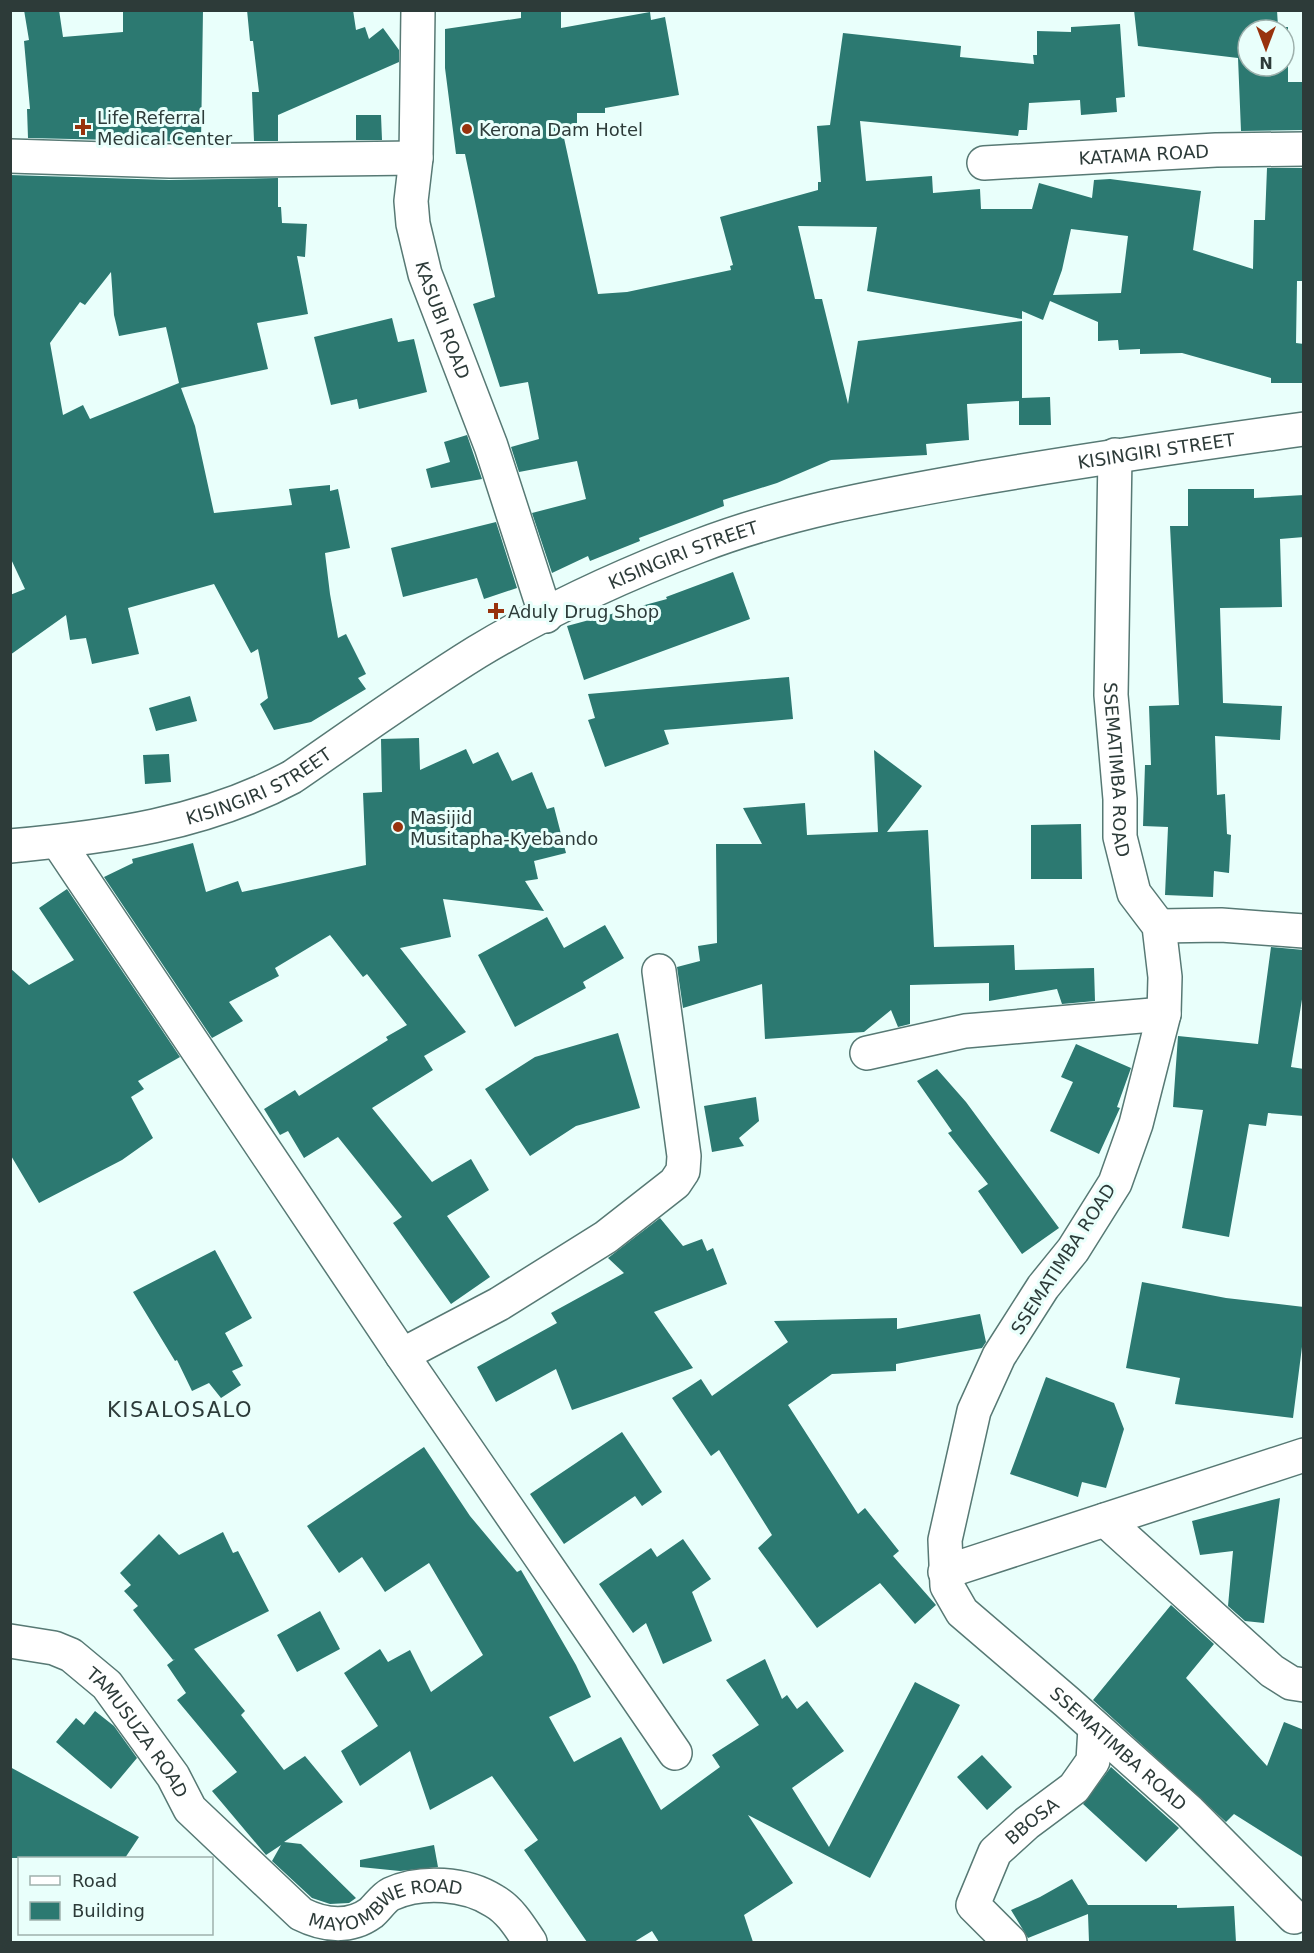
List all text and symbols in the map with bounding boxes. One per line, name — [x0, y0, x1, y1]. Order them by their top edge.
north arrow — [1236, 18, 1296, 78]
text: N — [1259, 53, 1273, 72]
place label: Life Referral Medical Center — [97, 107, 233, 149]
marker: Life Referral Medical Center — [74, 118, 92, 136]
place label: Kerona Dam Hotel — [479, 119, 643, 140]
marker: Kerona Dam Hotel — [460, 122, 474, 136]
street label: KATAMA ROAD — [1078, 140, 1210, 168]
street label: KASUBI ROAD — [412, 259, 475, 382]
street label: KISINGIRI STREET — [1076, 428, 1237, 473]
street label: KISINGIRI STREET — [605, 516, 761, 593]
place label: Aduly Drug Shop — [508, 601, 659, 622]
marker: Aduly Drug Shop — [489, 604, 503, 618]
street label: SSEMATIMBA ROAD — [1100, 682, 1135, 859]
street label: KISINGIRI STREET — [183, 742, 336, 828]
place label: Masijid Musitapha-Kyebando — [410, 807, 598, 849]
marker: Masijid Musitapha-Kyebando — [391, 820, 405, 834]
street label: SSEMATIMBA ROAD — [1006, 1180, 1120, 1338]
district label: KISALOSALO — [107, 1398, 253, 1422]
street label: TAMUSUZA ROAD — [82, 1662, 193, 1801]
street label: SSEMATIMBA ROAD — [1046, 1682, 1191, 1815]
street label: BBOSA — [1001, 1792, 1063, 1848]
legend — [18, 1857, 213, 1935]
text: Road — [72, 1870, 117, 1891]
street label: MAYOMBWE ROAD — [306, 1875, 464, 1934]
text: Building — [72, 1900, 145, 1921]

